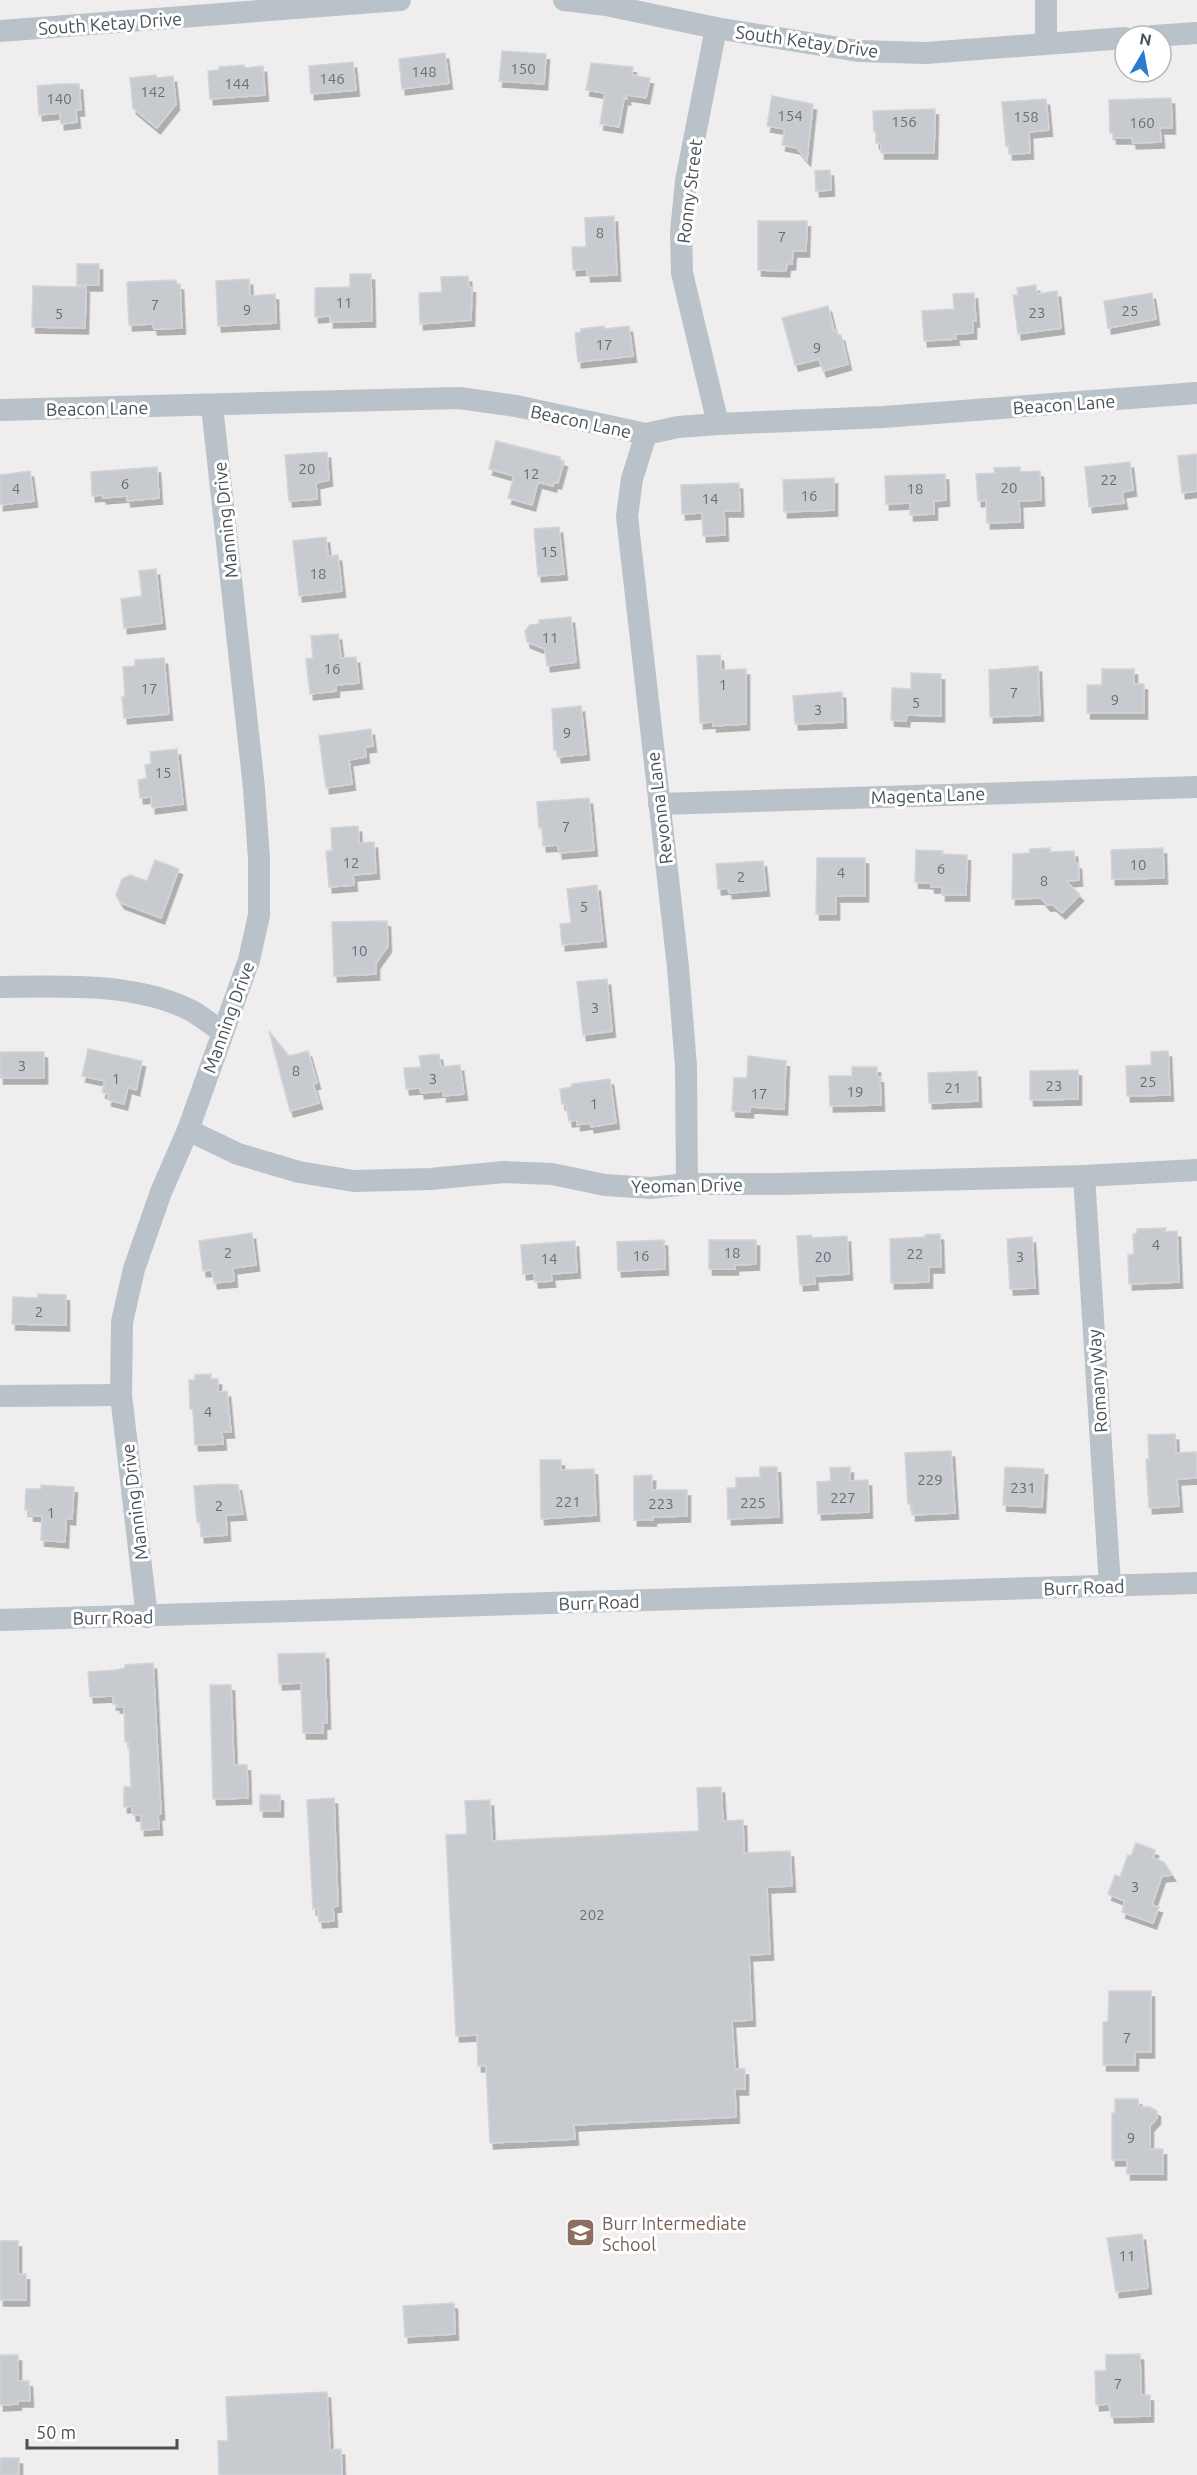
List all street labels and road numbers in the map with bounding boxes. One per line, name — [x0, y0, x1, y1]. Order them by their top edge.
street label: South Ketay Drive — [37, 8, 183, 38]
street label: South Ketay Drive — [734, 21, 880, 61]
street label: Ronny Street — [673, 138, 705, 244]
street label: Beacon Lane — [1012, 390, 1116, 418]
street label: Beacon Lane — [46, 397, 148, 419]
street label: Beacon Lane — [529, 401, 633, 441]
street label: Manning Drive — [209, 461, 241, 579]
street label: Revonna Lane — [642, 751, 676, 865]
street label: Magenta Lane — [870, 783, 986, 807]
street label: Manning Drive — [199, 959, 257, 1075]
street label: Yeoman Drive — [631, 1174, 743, 1196]
street label: Romany Way — [1083, 1328, 1111, 1433]
street label: Manning Drive — [117, 1443, 151, 1561]
street label: Burr Road — [1043, 1576, 1125, 1598]
street label: Burr Road — [558, 1591, 640, 1613]
street label: Burr Road — [72, 1606, 154, 1628]

